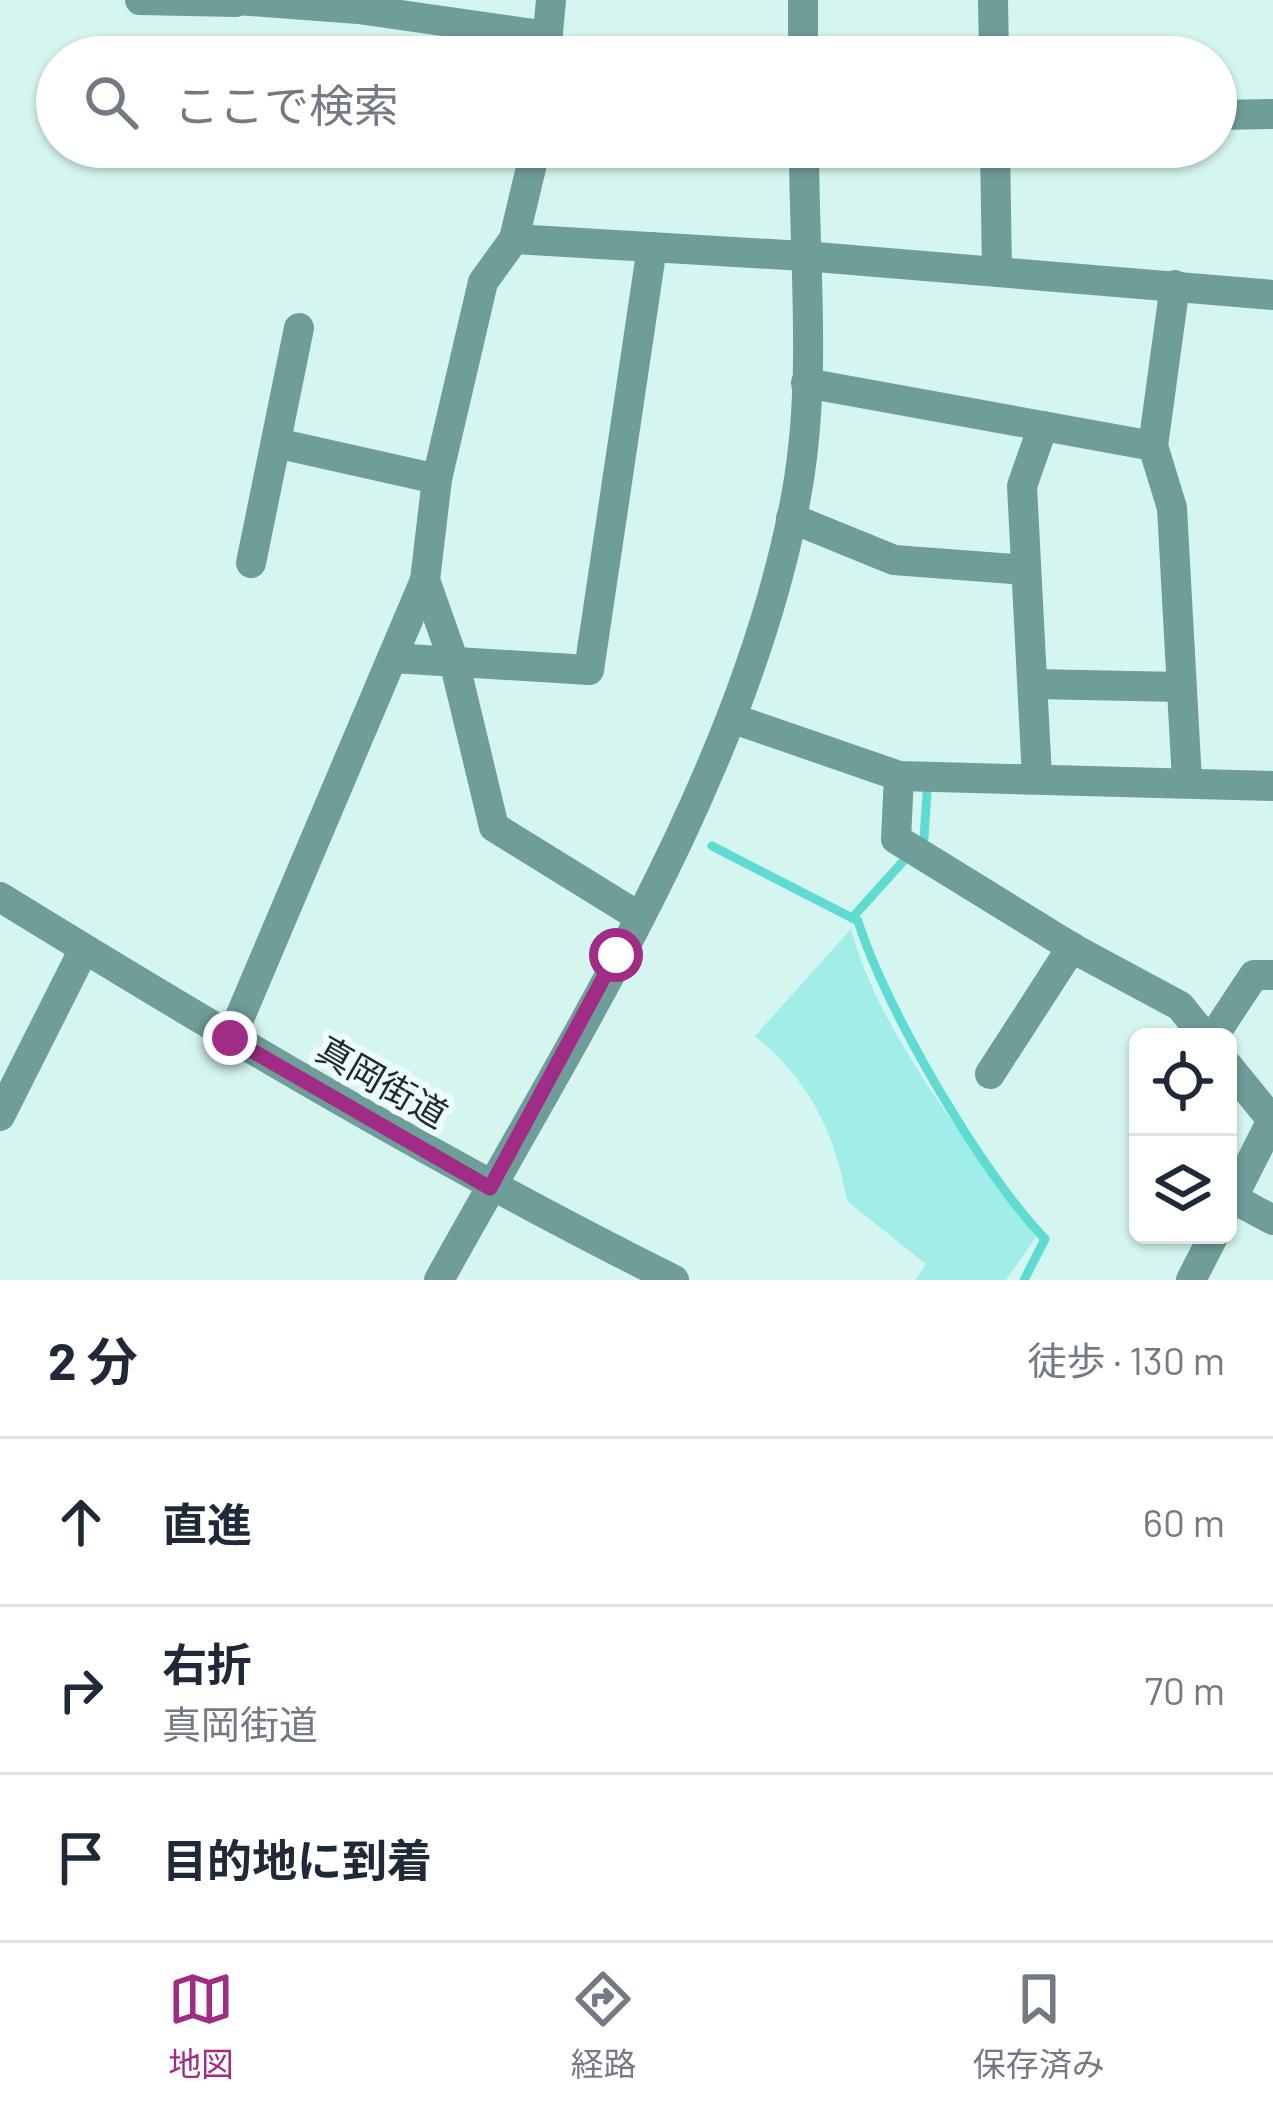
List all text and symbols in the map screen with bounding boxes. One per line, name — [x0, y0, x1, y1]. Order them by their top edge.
search box — [36, 36, 1237, 168]
icon: search — [78, 69, 144, 135]
text: ここで検索 — [174, 77, 399, 131]
route start — [589, 928, 643, 982]
route end — [203, 1011, 257, 1065]
street label: 真岡街道 — [310, 1026, 456, 1135]
map controls — [1129, 1028, 1237, 1244]
button: locate — [1129, 1028, 1237, 1136]
button: layers — [1129, 1136, 1237, 1244]
text: 2 分 — [48, 1329, 138, 1390]
text: 徒歩 · 130 m — [1027, 1336, 1225, 1383]
icon: ahead — [48, 1489, 114, 1555]
text: 直進 — [162, 1496, 252, 1550]
text: 60 m — [1143, 1498, 1225, 1545]
text: 右折 — [162, 1636, 252, 1690]
icon: right — [48, 1657, 114, 1723]
text: 70 m — [1144, 1666, 1225, 1713]
text: 真岡街道 — [162, 1700, 318, 1747]
icon: arrive — [48, 1825, 114, 1891]
text: 目的地に到着 — [162, 1832, 432, 1886]
tab: 地図 — [168, 1966, 234, 2086]
tab: 経路 — [570, 1966, 636, 2086]
tab: 保存済み — [973, 1966, 1105, 2086]

